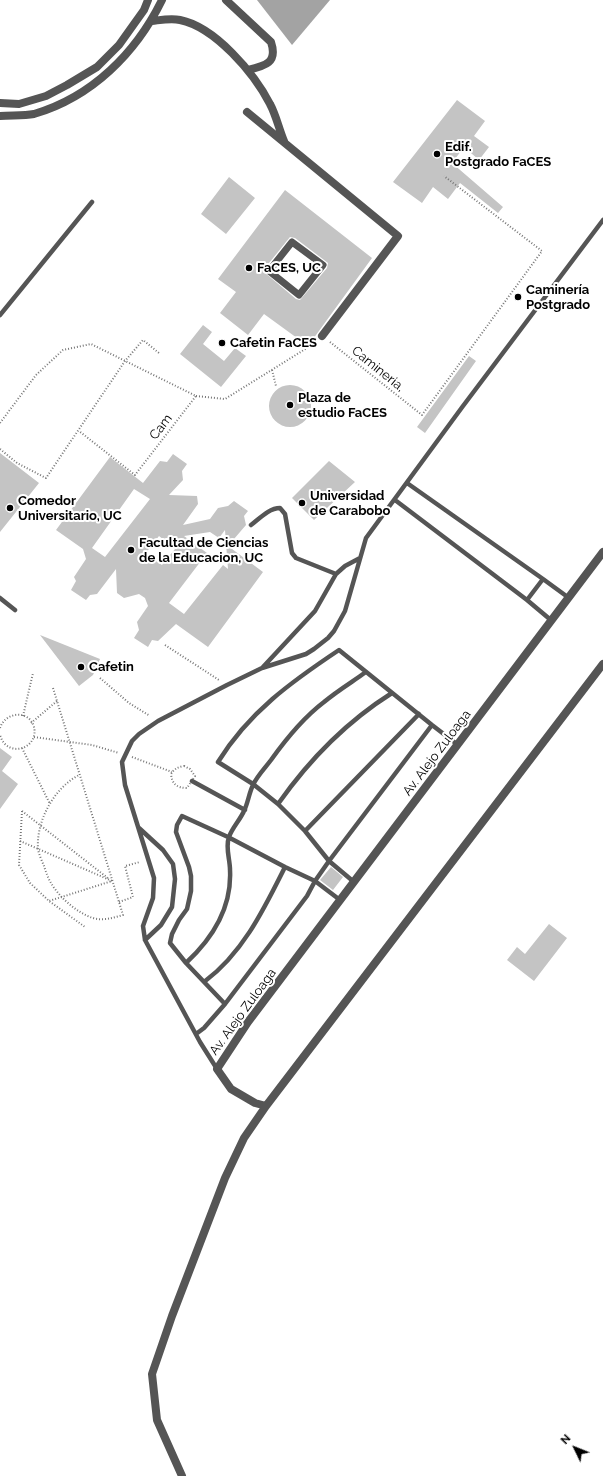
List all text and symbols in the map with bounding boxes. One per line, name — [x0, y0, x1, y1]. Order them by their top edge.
place label: Edif. Postgrado FaCES — [445, 139, 551, 170]
marker: Edif. Postgrado FaCES — [432, 149, 442, 159]
place label: FaCES, UC — [257, 260, 321, 276]
marker: FaCES, UC — [244, 263, 254, 273]
place label: Caminería Postgrado — [526, 282, 590, 313]
marker: Caminería Postgrado — [513, 292, 523, 302]
place label: Cafetin FaCES — [230, 335, 317, 351]
marker: Cafetin FaCES — [217, 338, 227, 348]
street label: Camineria, — [348, 343, 408, 395]
place label: Plaza de estudio FaCES — [298, 390, 387, 421]
marker: Plaza de estudio FaCES — [285, 400, 295, 410]
street label: Cam — [146, 411, 176, 443]
place label: Universidad de Carabobo — [310, 488, 390, 519]
place label: Comedor Universitario, UC — [18, 493, 122, 524]
marker: Universidad de Carabobo — [297, 498, 307, 508]
marker: Comedor Universitario, UC — [5, 503, 15, 513]
place label: Facultad de Ciencias de la Educacion, UC — [139, 535, 268, 566]
marker: Facultad de Ciencias de la Educacion, UC — [126, 545, 136, 555]
place label: Cafetin — [89, 659, 134, 675]
marker: Cafetin — [76, 662, 86, 672]
street label: Av. Alejo Zuloaga — [400, 707, 474, 799]
street label: Av. Alejo Zuloaga — [206, 966, 280, 1058]
north arrow — [555, 1428, 595, 1468]
text: N — [558, 1432, 573, 1447]

